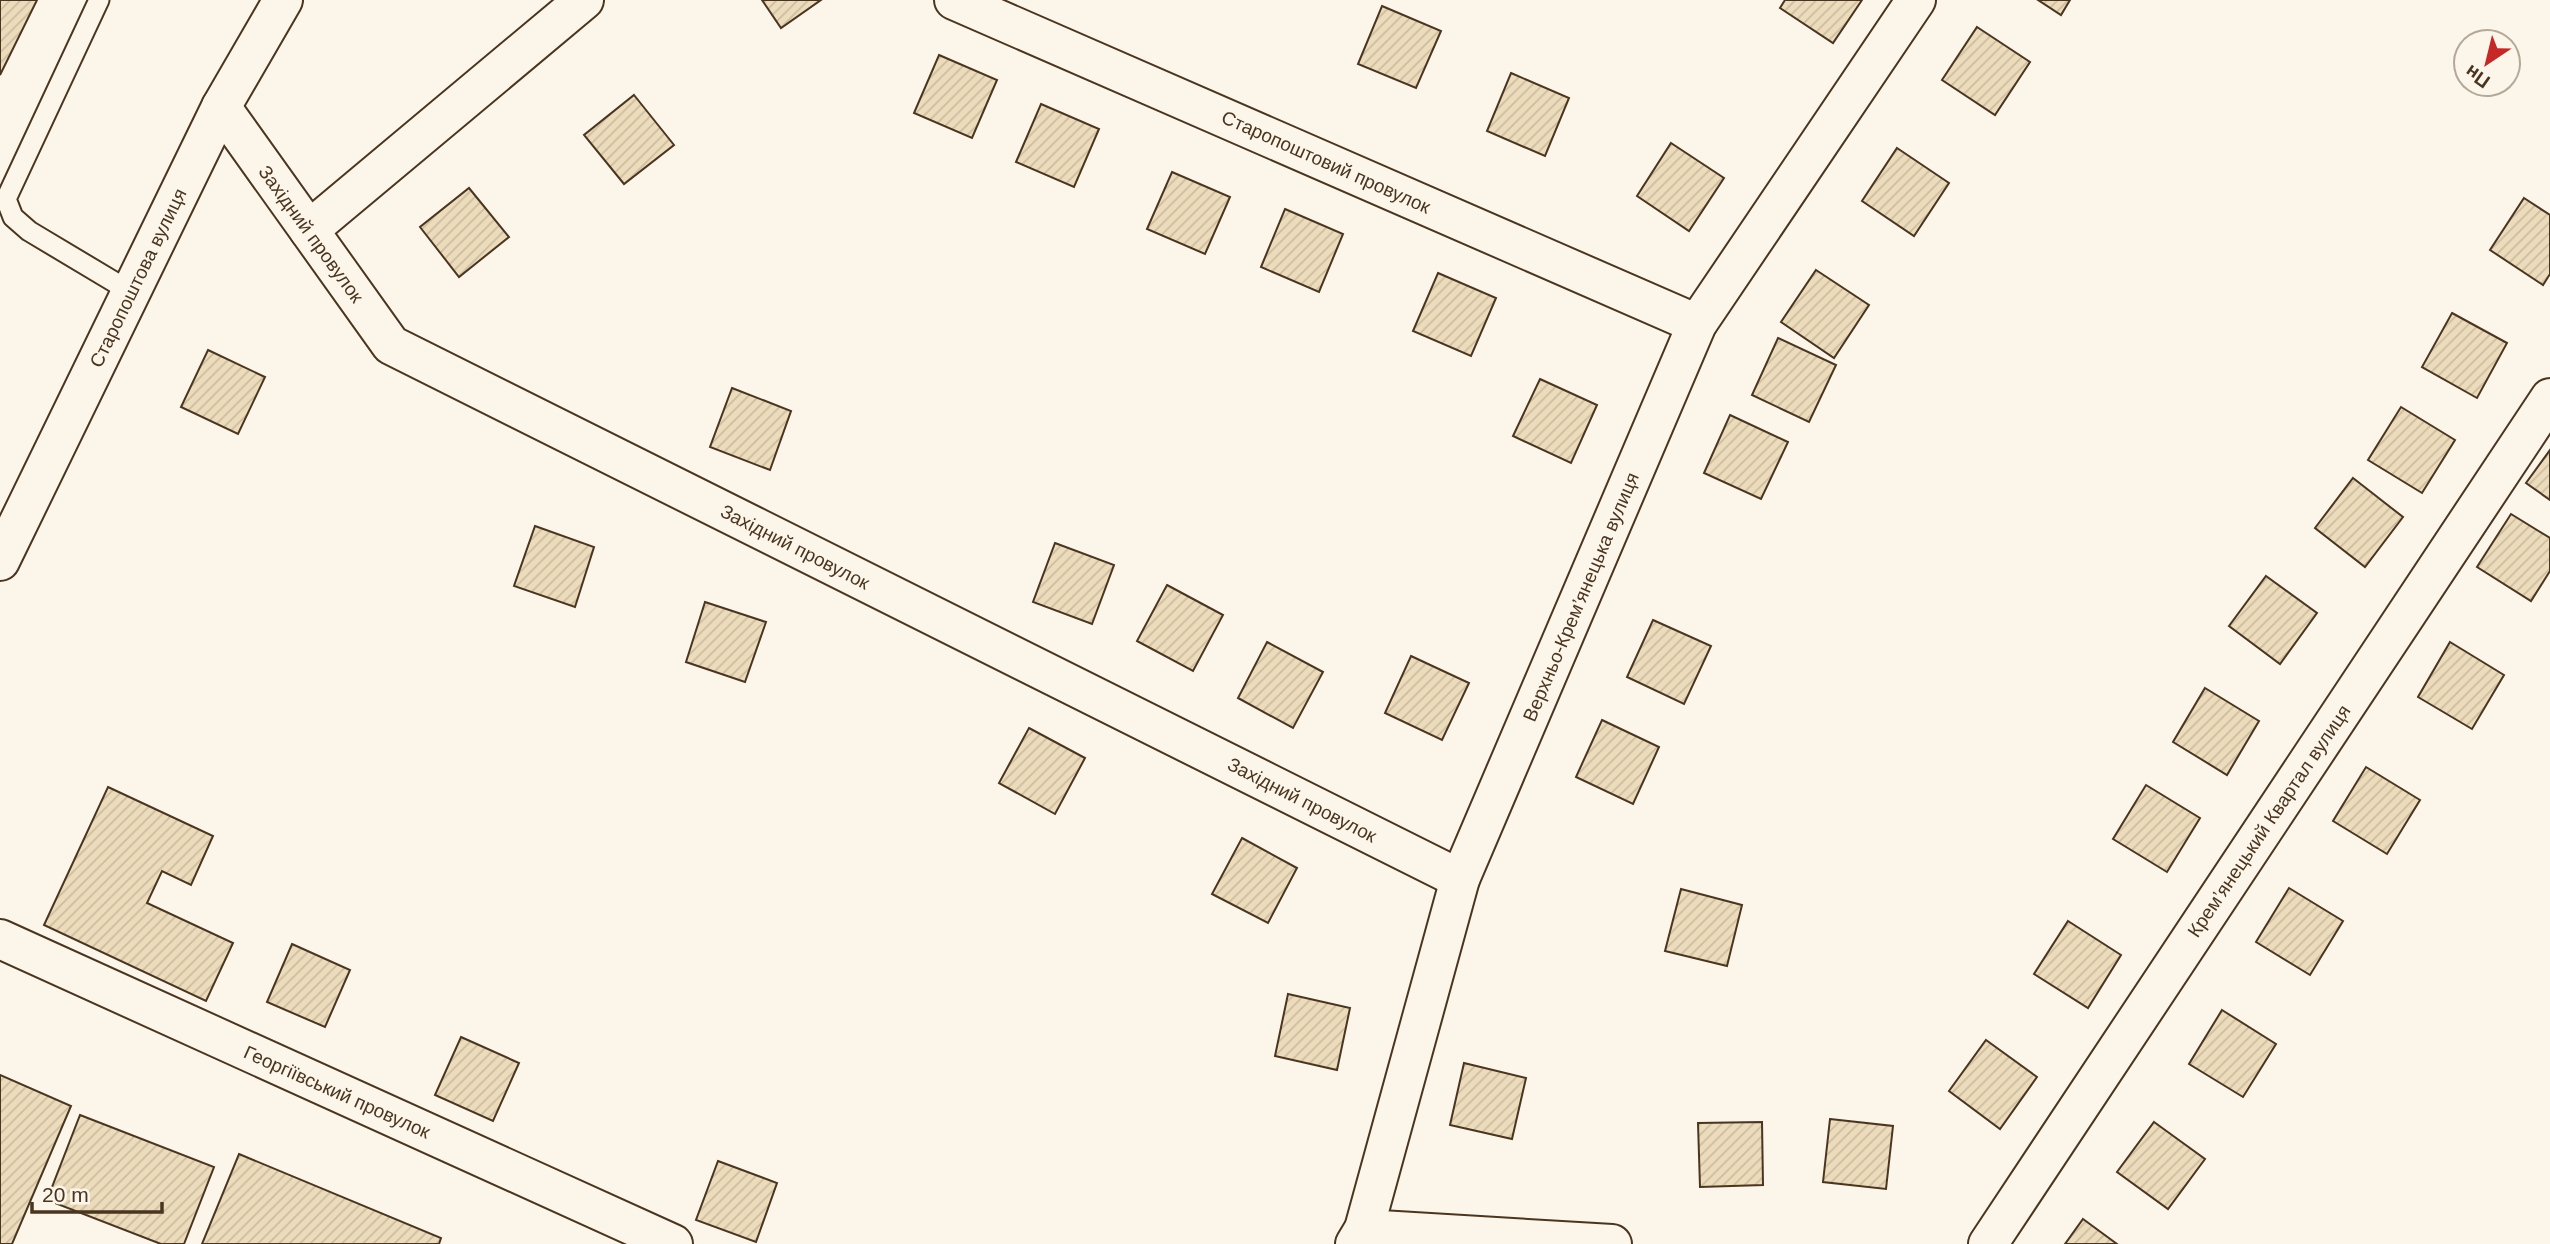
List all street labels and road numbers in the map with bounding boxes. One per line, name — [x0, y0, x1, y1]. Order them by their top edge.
street label: Старопоштовий провулок — [1218, 106, 1434, 218]
street label: Західний провулок — [254, 161, 368, 307]
street label: Старопоштова вулиця — [86, 185, 190, 371]
street label: Верхньо-Крем’янецька вулиця — [1519, 469, 1643, 725]
street label: Західний провулок — [717, 500, 874, 594]
street label: Крем’янецький Квартал вулиця — [2183, 701, 2355, 941]
street label: Західний провулок — [1224, 753, 1381, 847]
street label: Георгіївський провулок — [241, 1041, 434, 1143]

